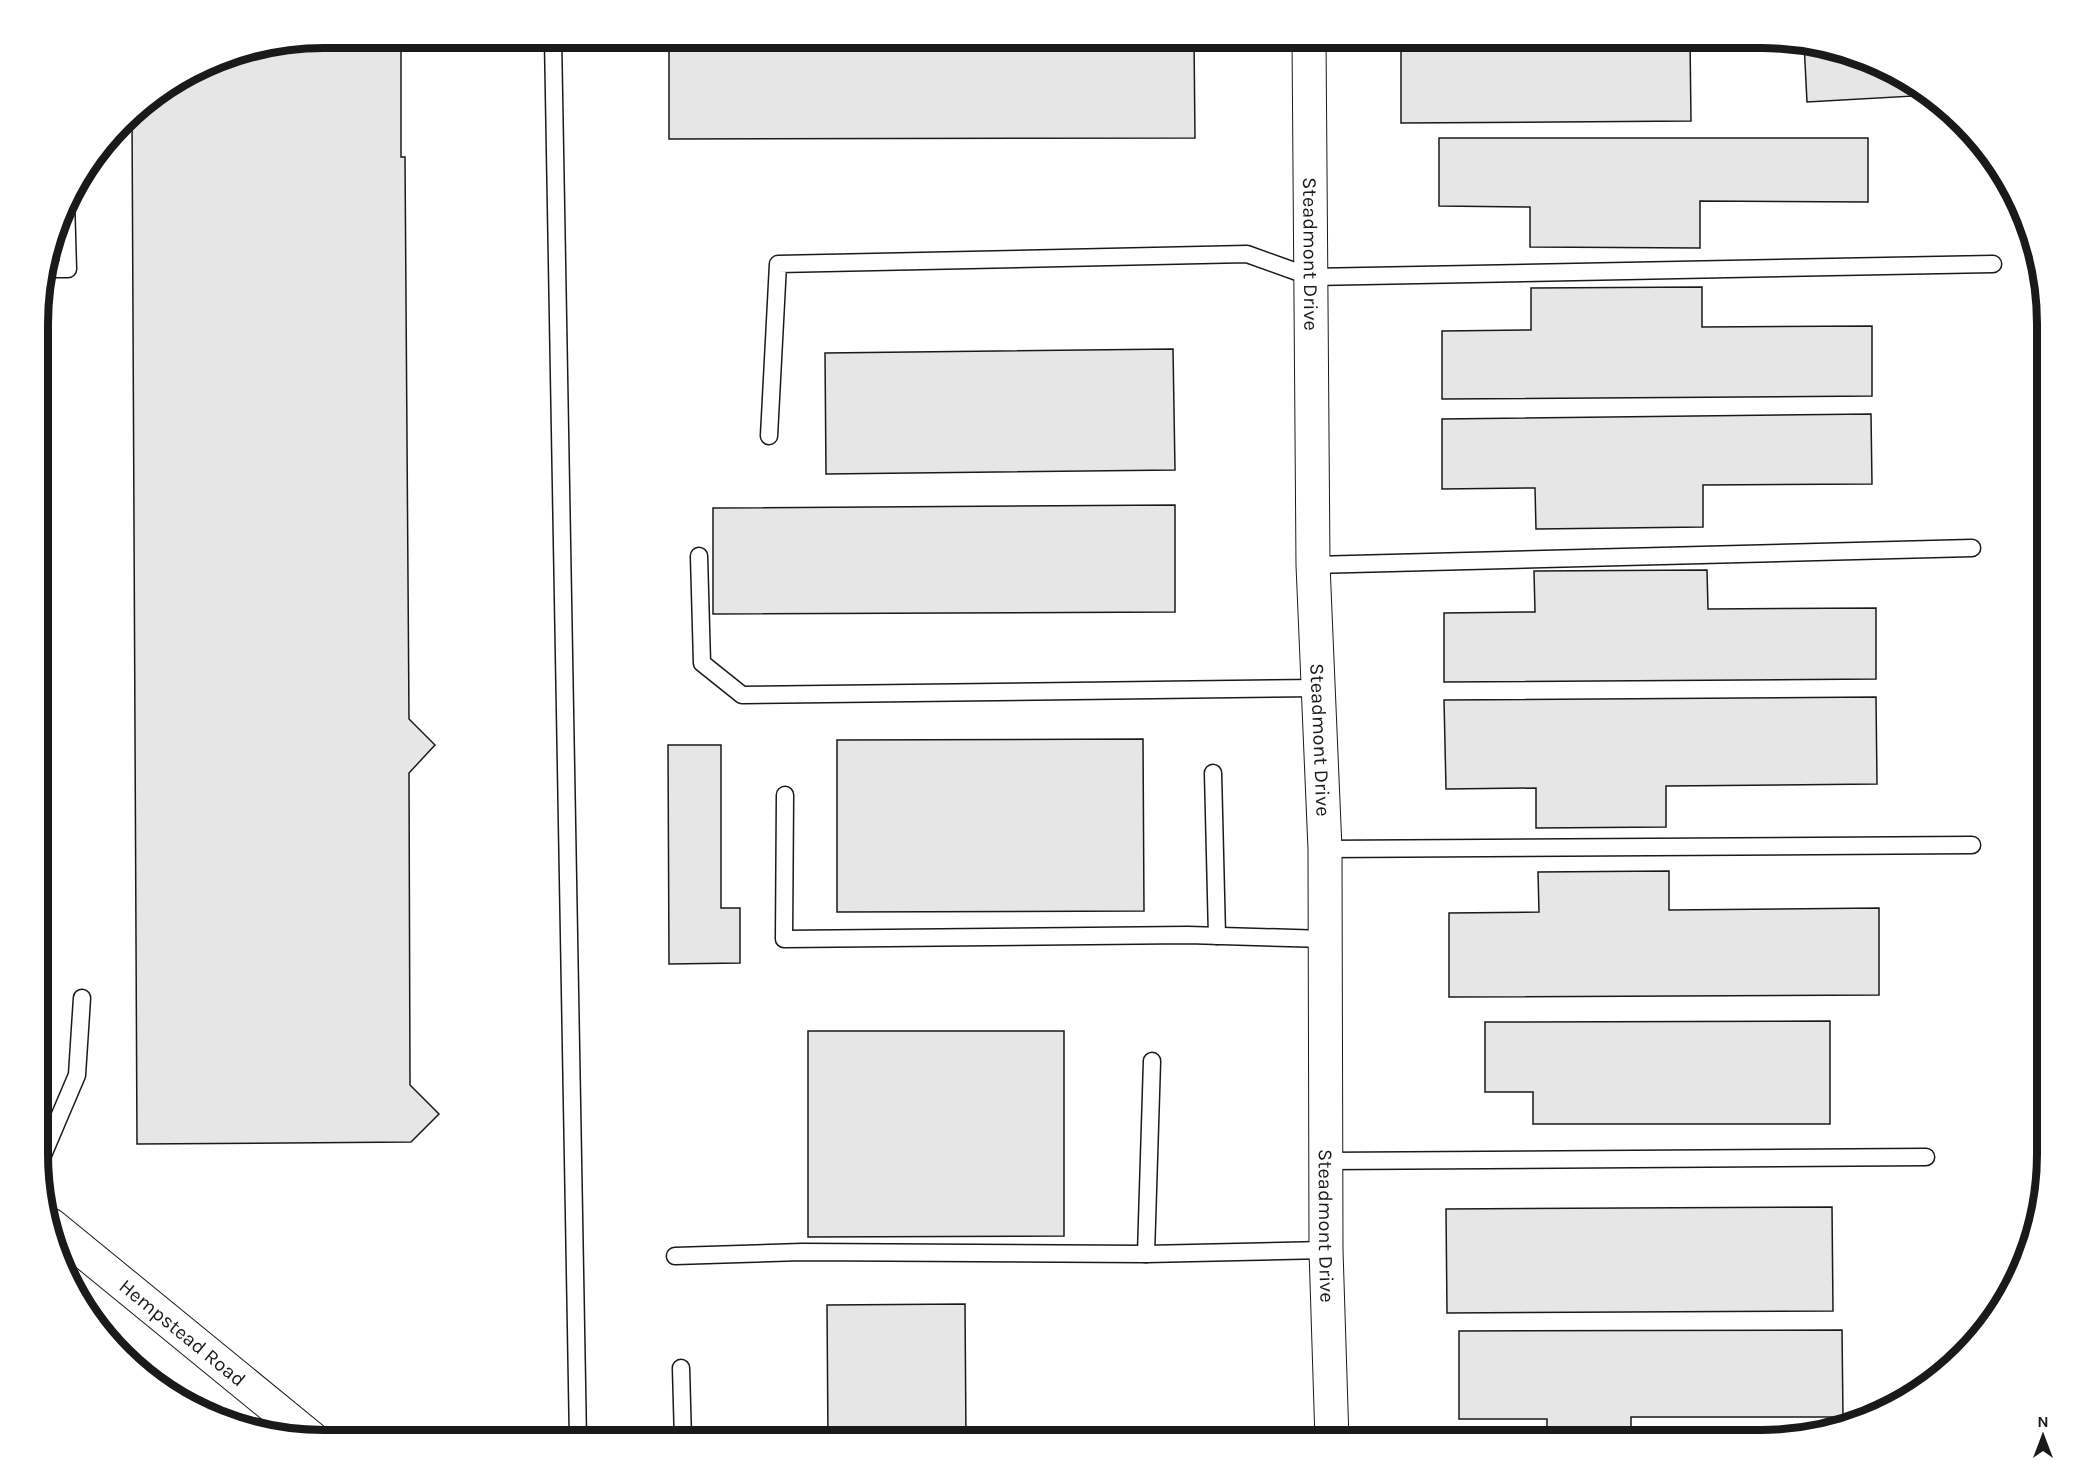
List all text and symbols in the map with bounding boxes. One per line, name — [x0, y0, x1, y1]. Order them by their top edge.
street label: Steadmont Drive — [1298, 177, 1322, 331]
street label: Steadmont Drive — [1305, 663, 1335, 817]
street label: Steadmont Drive — [1314, 1149, 1339, 1303]
street label: Hempstead Road — [115, 1275, 250, 1391]
north arrow — [2013, 1406, 2073, 1466]
text: N — [2037, 1412, 2049, 1431]

